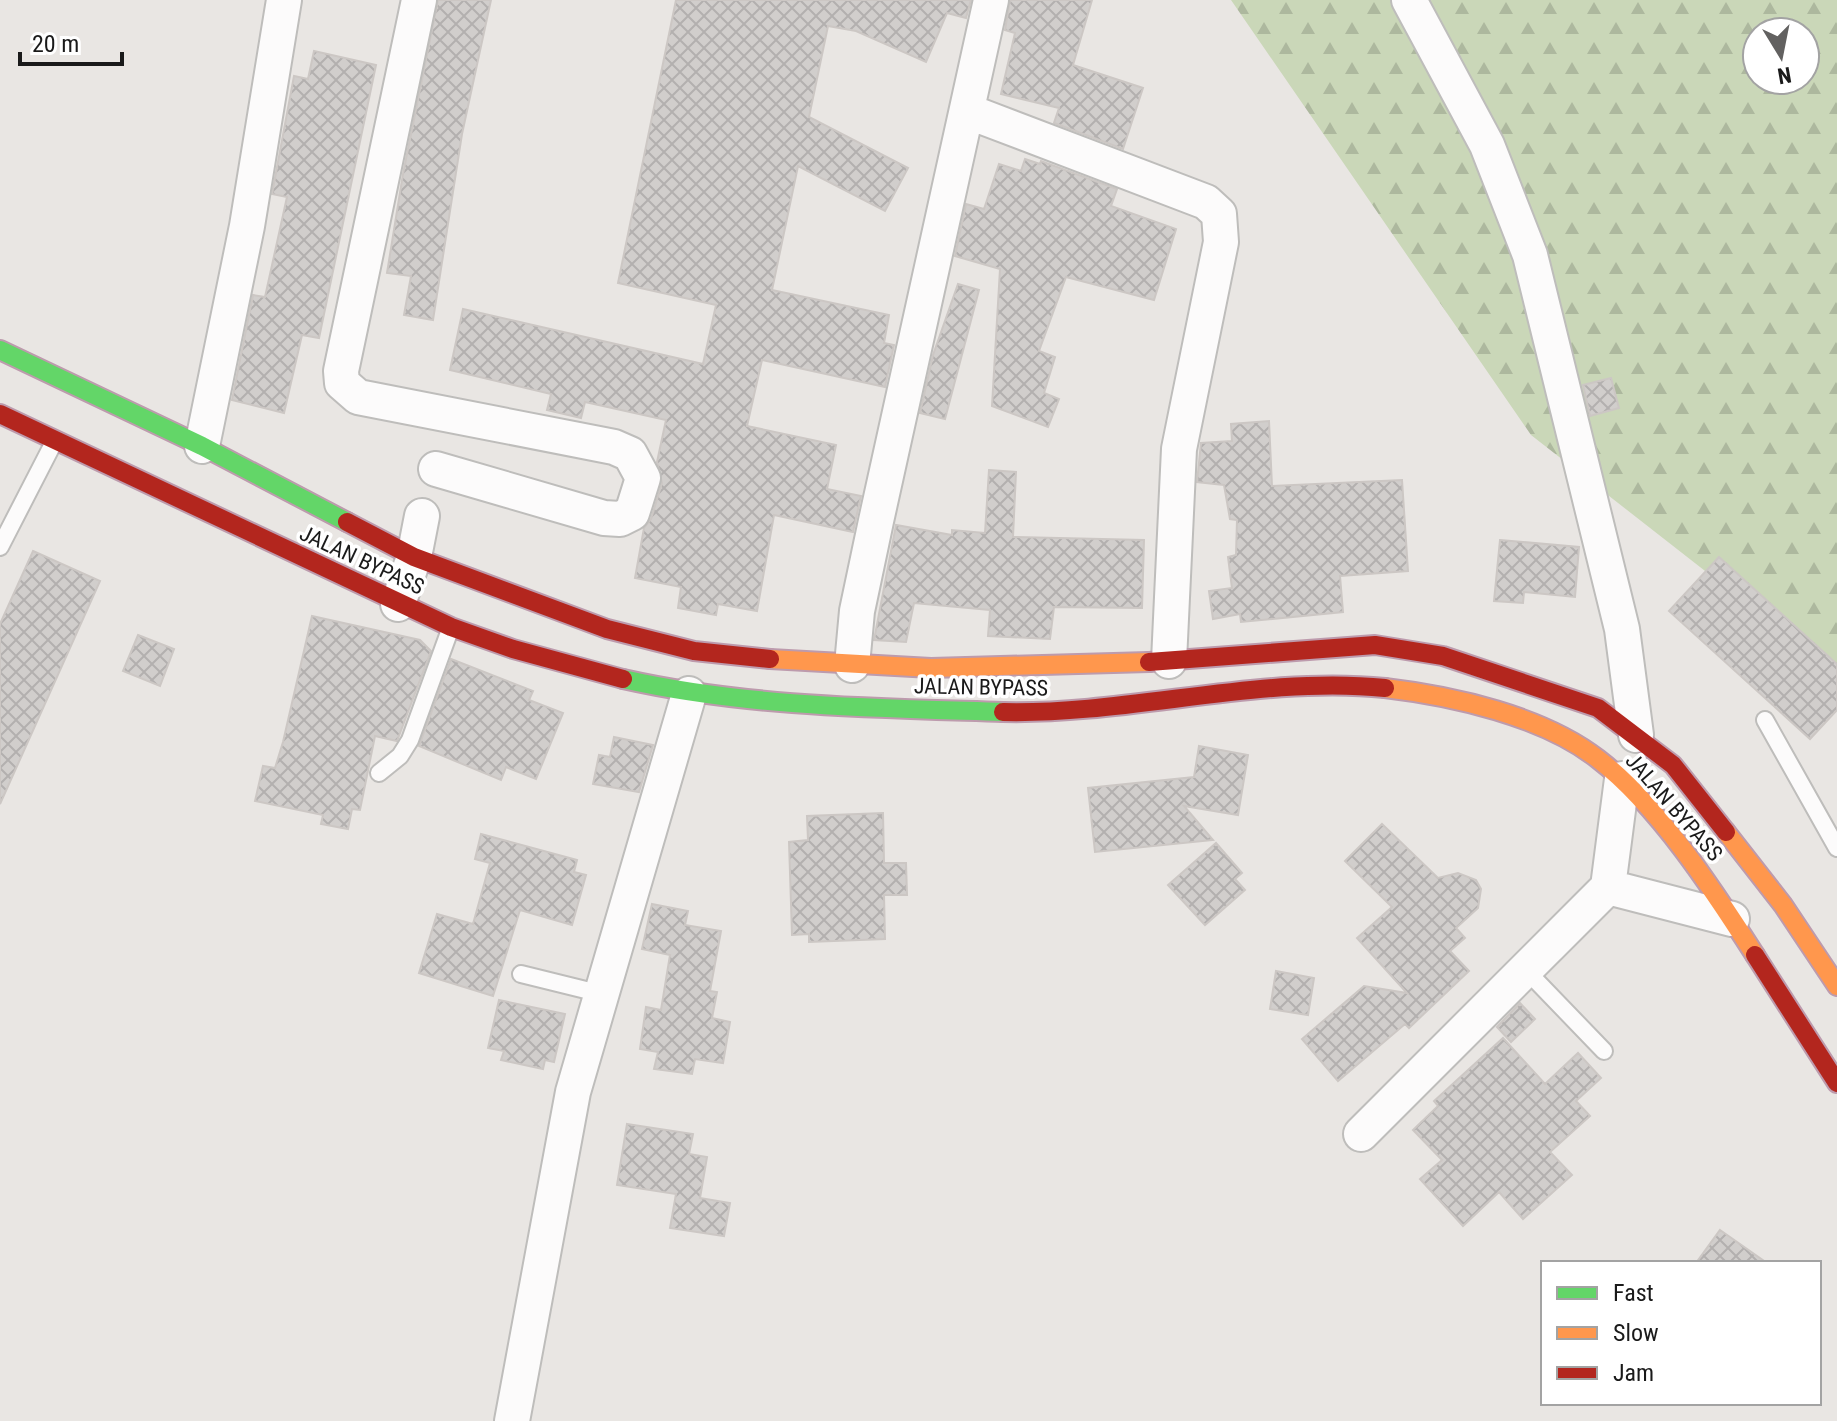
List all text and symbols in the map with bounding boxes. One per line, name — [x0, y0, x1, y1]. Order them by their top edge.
scale bar — [20, 16, 122, 66]
north arrow — [1741, 16, 1821, 96]
text: 20 m — [32, 30, 79, 58]
text: N — [1776, 62, 1793, 89]
street label: JALAN BYPASS — [296, 520, 428, 600]
street label: JALAN BYPASS — [914, 673, 1048, 701]
street label: JALAN BYPASS — [1621, 748, 1727, 866]
legend — [1541, 1261, 1821, 1405]
text: Fast — [1613, 1279, 1654, 1307]
text: Slow — [1613, 1319, 1659, 1347]
text: Jam — [1613, 1359, 1654, 1387]

